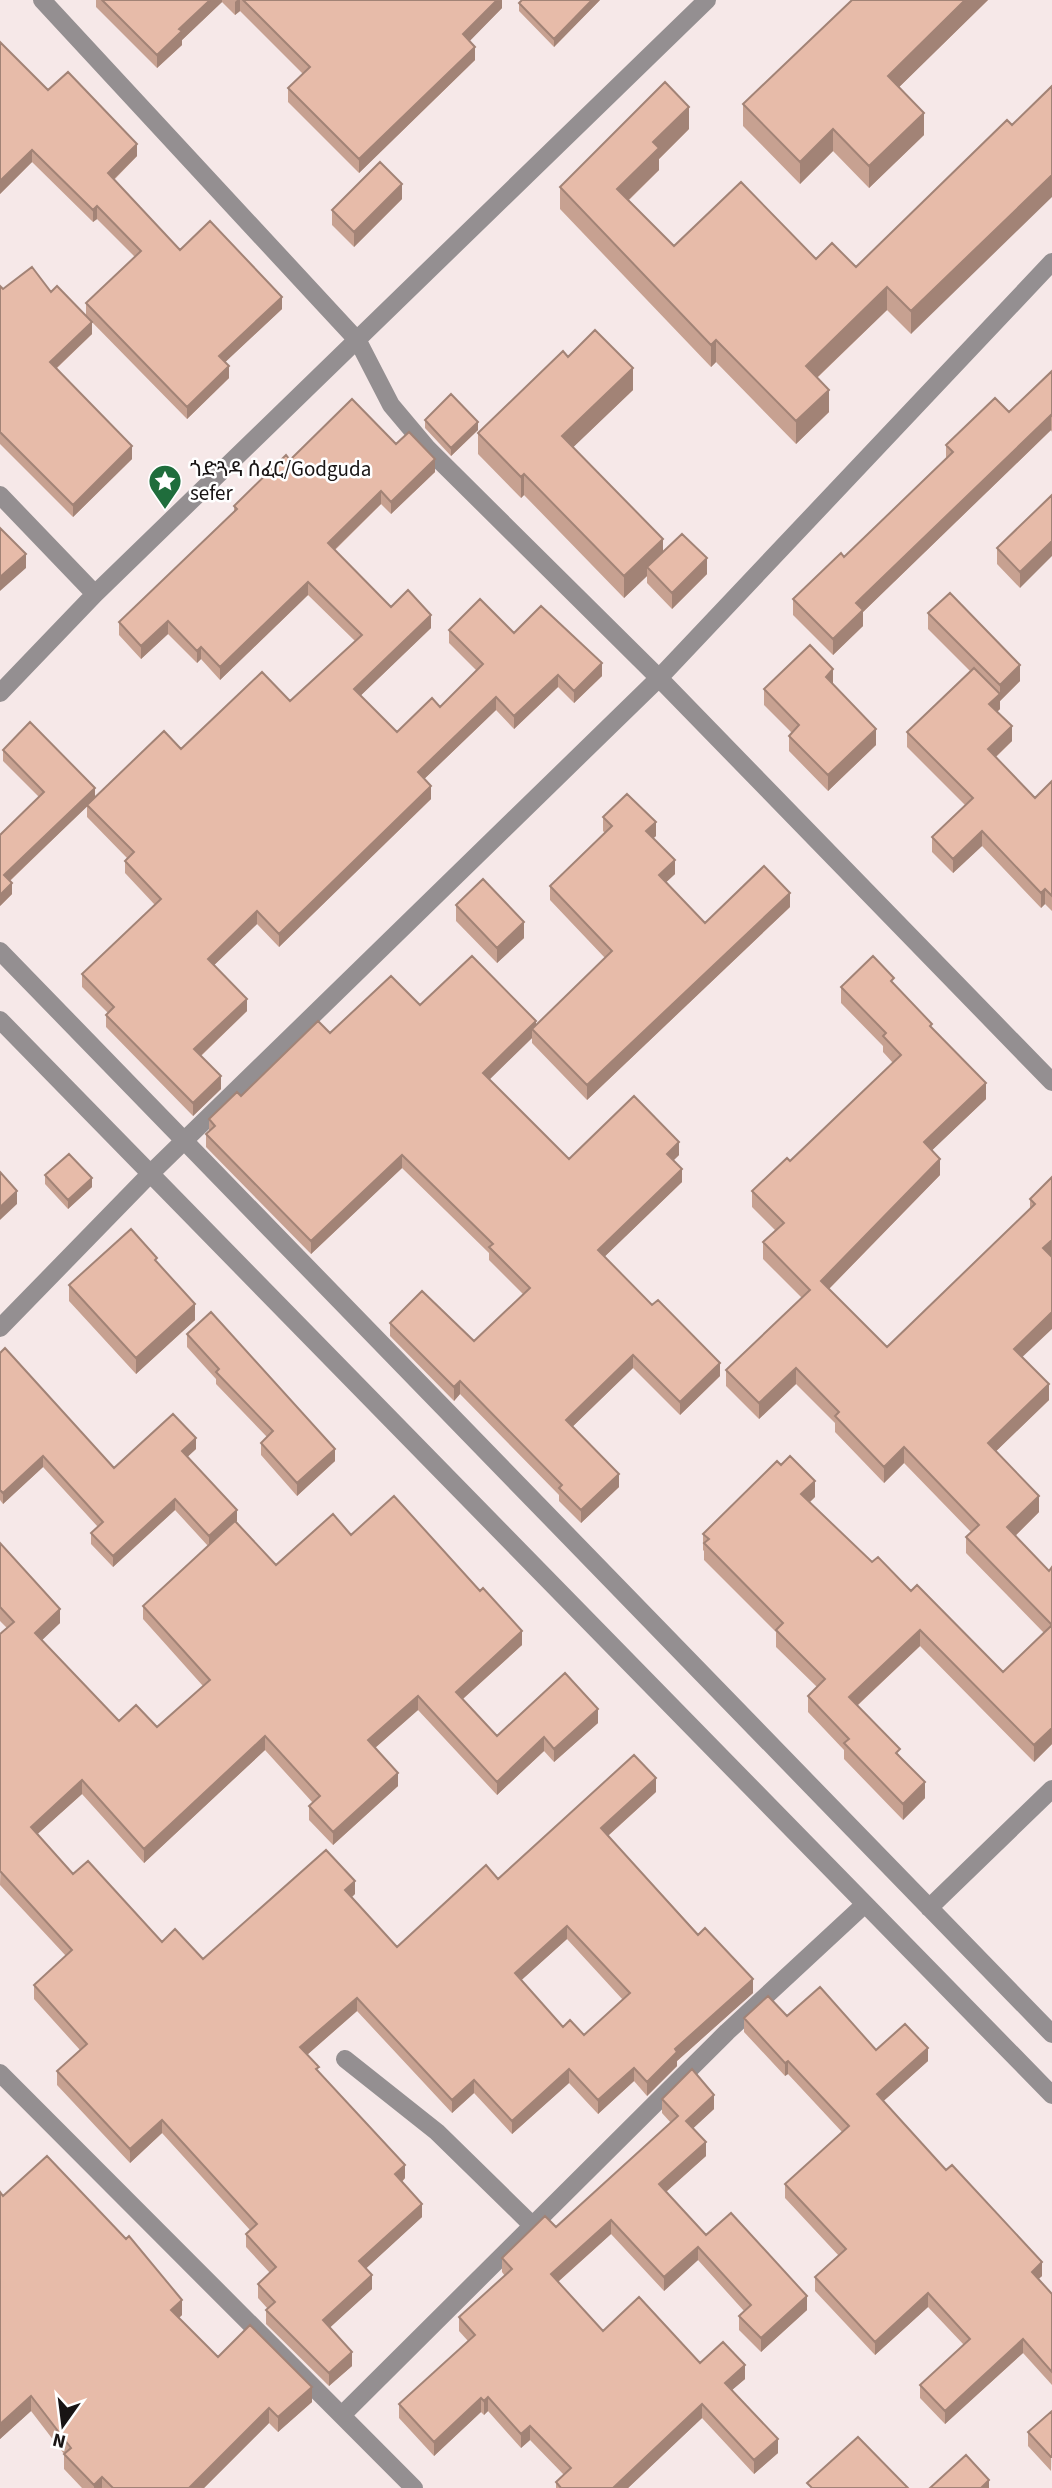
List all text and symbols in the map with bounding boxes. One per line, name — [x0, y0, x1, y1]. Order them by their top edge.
place label: ጎድጓዳ ሰፈር/Godguda sefer — [190, 454, 371, 508]
place icon: ጎድጓዳ ሰፈር/Godguda sefer — [146, 462, 184, 511]
north arrow — [28, 2390, 98, 2460]
text: N — [50, 2425, 69, 2455]

